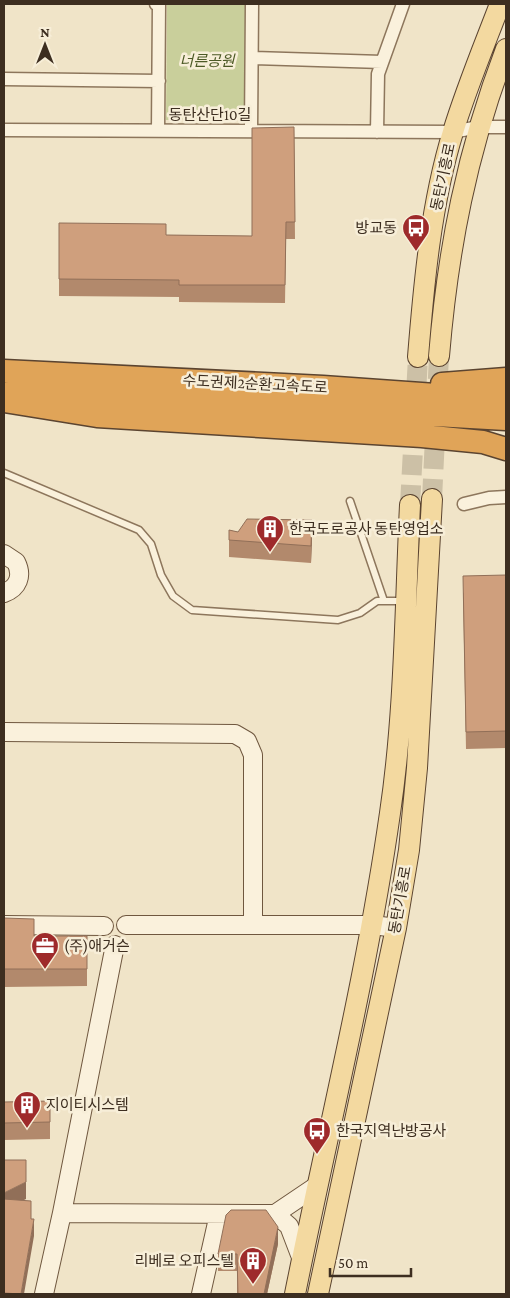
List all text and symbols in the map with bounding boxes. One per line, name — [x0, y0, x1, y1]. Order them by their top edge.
north arrow — [20, 20, 70, 70]
text: N — [40, 24, 50, 40]
park label: 너른공원 — [179, 53, 236, 69]
street label: 동탄산단10길 — [169, 107, 251, 123]
street label: 동탄기흥로 — [428, 142, 458, 212]
bus stop icon: 방교동 — [401, 213, 431, 252]
place label: 방교동 — [356, 220, 397, 236]
street label: 수도권제2순환고속도로 — [182, 371, 328, 396]
building icon: 한국도로공사 동탄영업소 — [255, 514, 285, 553]
place label: 한국도로공사 동탄영업소 — [289, 521, 444, 537]
street label: 동탄기흥로 — [386, 865, 414, 935]
office icon: (주)애거슨 — [30, 931, 60, 970]
place label: (주)애거슨 — [64, 938, 130, 955]
building icon: 지이티시스템 — [12, 1090, 42, 1129]
place label: 지이티시스템 — [46, 1097, 129, 1113]
bus stop icon: 한국지역난방공사 — [302, 1116, 332, 1155]
place label: 한국지역난방공사 — [336, 1123, 447, 1139]
building icon: 리베로 오피스텔 — [238, 1246, 268, 1285]
scale bar — [330, 1246, 411, 1278]
place label: 리베로 오피스텔 — [135, 1253, 234, 1269]
text: 50 m — [338, 1255, 368, 1271]

